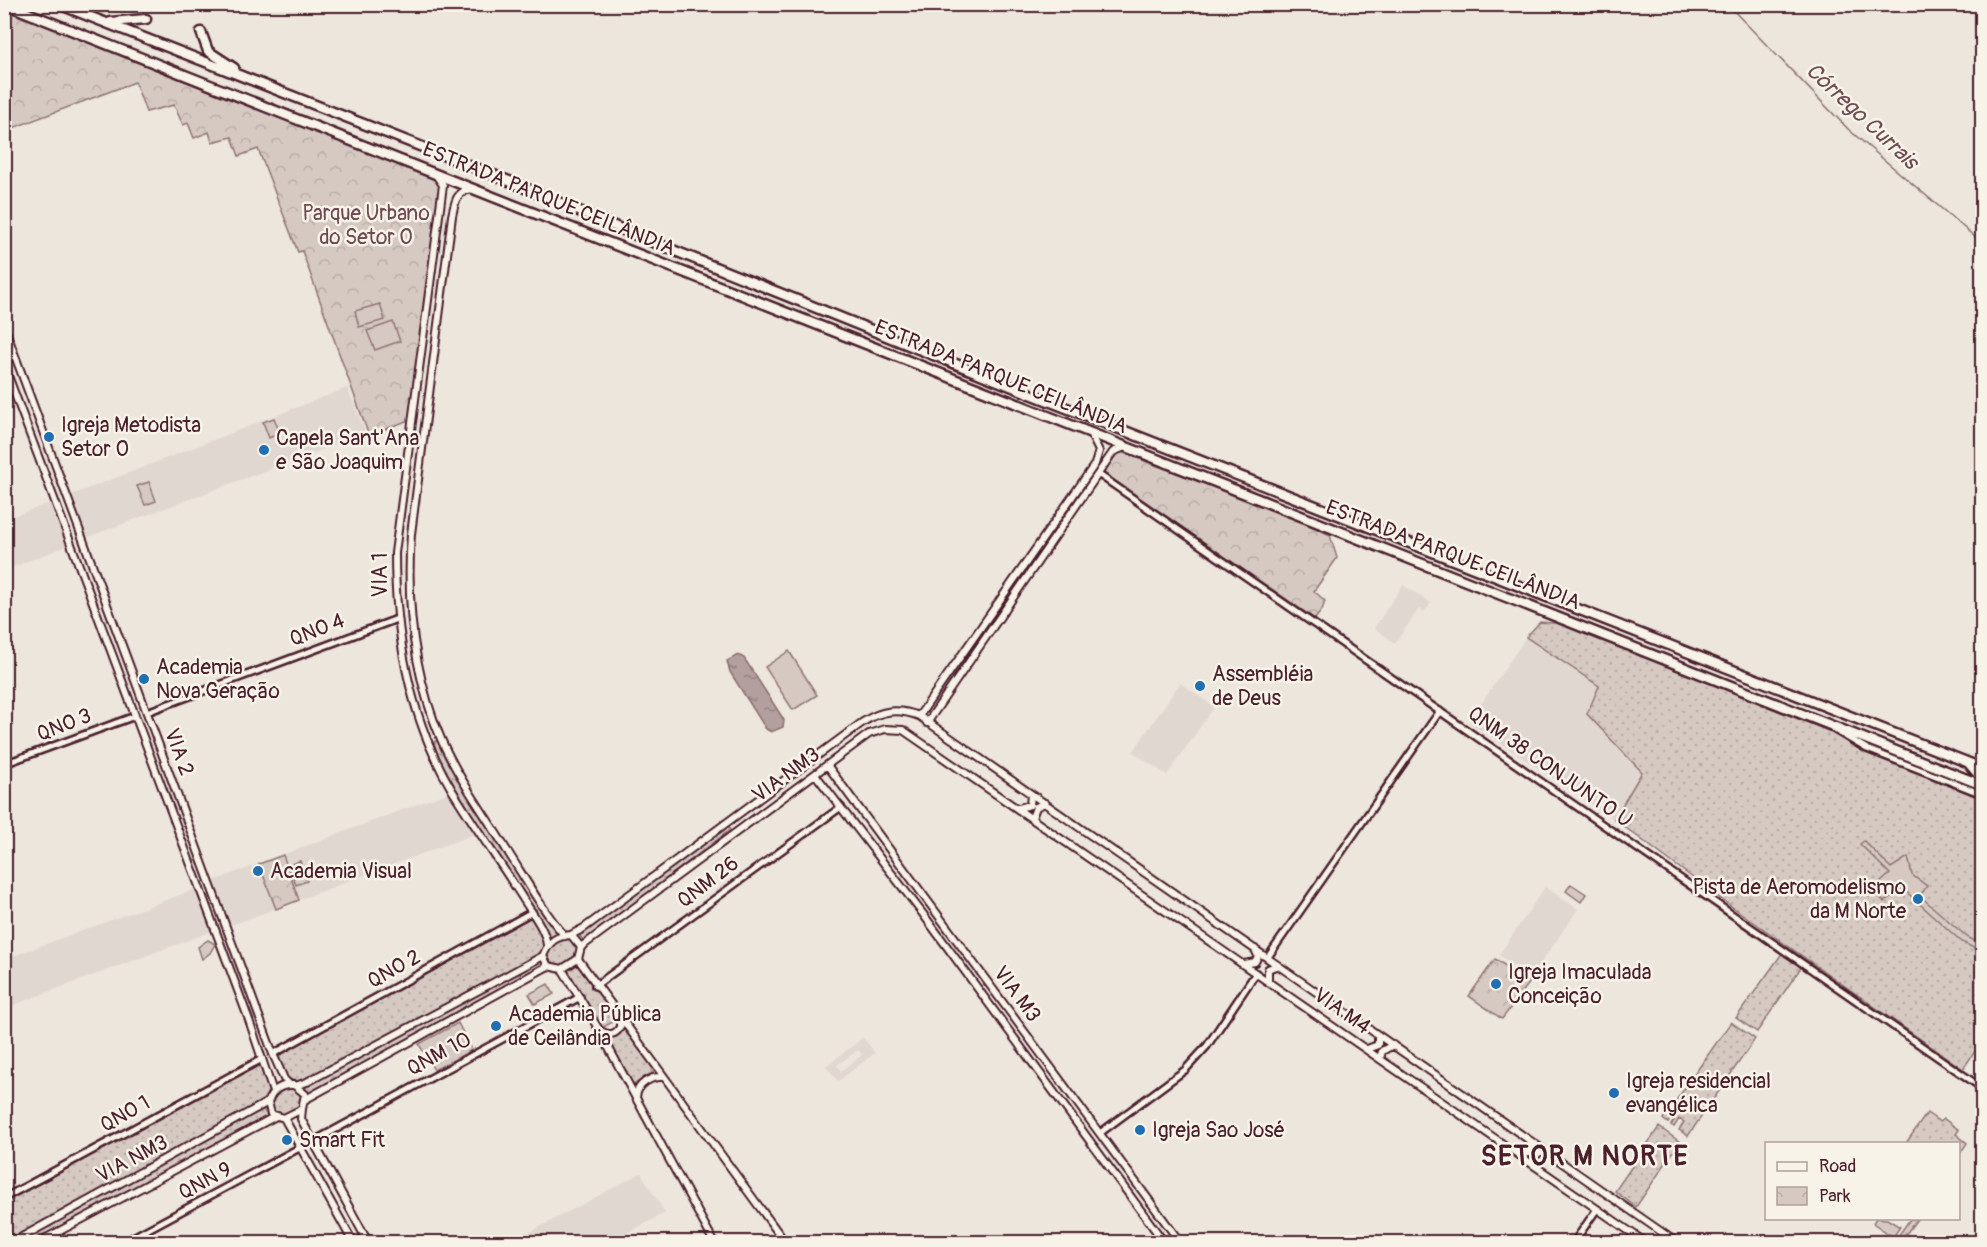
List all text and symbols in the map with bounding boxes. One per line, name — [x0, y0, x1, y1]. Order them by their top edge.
water label: Córrego Currais — [1800, 57, 1926, 177]
street label: ESTRADA PARQUE CEILÂNDIA — [419, 136, 679, 262]
park label: Parque Urbano do Setor O — [302, 200, 430, 251]
street label: ESTRADA PARQUE CEILÂNDIA — [871, 314, 1131, 440]
place label: Igreja Metodista Setor O — [61, 412, 201, 463]
place label: Capela Sant'Ana e São Joaquim — [276, 425, 419, 476]
marker: Igreja Metodista Setor O — [42, 430, 56, 444]
marker: Capela Sant'Ana e São Joaquim — [257, 443, 271, 457]
street label: ESTRADA PARQUE CEILÂNDIA — [1322, 494, 1584, 616]
street label: VIA 1 — [367, 553, 394, 597]
street label: QNO 4 — [286, 607, 348, 653]
place label: Academia Nova Geração — [156, 654, 280, 705]
place label: Assembléia de Deus — [1212, 661, 1313, 712]
marker: Academia Nova Geração — [137, 672, 151, 686]
marker: Assembléia de Deus — [1193, 679, 1207, 693]
street label: QNM 38 CONJUNTO U — [1462, 700, 1638, 834]
street label: QNO 3 — [33, 702, 95, 748]
street label: VIA 2 — [158, 725, 200, 779]
street label: VIA NM3 — [747, 741, 825, 809]
street label: QNM 26 — [672, 850, 744, 914]
place label: Academia Visual — [270, 858, 412, 885]
marker: Academia Visual — [251, 864, 265, 878]
place label: Pista de Aeromodelismo da M Norte — [1693, 874, 1907, 925]
marker: Pista de Aeromodelismo da M Norte — [1911, 892, 1925, 906]
street label: QNO 2 — [363, 943, 425, 995]
place label: Igreja Imaculada Conceição — [1508, 959, 1651, 1010]
street label: VIA M3 — [987, 961, 1047, 1027]
marker: Igreja Imaculada Conceição — [1489, 977, 1503, 991]
street label: VIA M4 — [1308, 982, 1376, 1040]
place label: Academia Pública de Ceilândia — [508, 1001, 661, 1052]
marker: Academia Pública de Ceilândia — [489, 1019, 503, 1033]
street label: QNM 10 — [402, 1026, 476, 1082]
place label: Igreja residencial evangélica — [1626, 1068, 1771, 1119]
marker: Igreja residencial evangélica — [1607, 1086, 1621, 1100]
street label: QNO 1 — [95, 1089, 155, 1139]
place label: Igreja Sao José — [1152, 1117, 1285, 1144]
marker: Igreja Sao José — [1133, 1123, 1147, 1137]
place label: Smart Fit — [299, 1127, 386, 1154]
street label: VIA NM3 — [91, 1129, 173, 1189]
marker: Smart Fit — [280, 1133, 294, 1147]
district label: SETOR M NORTE — [1481, 1140, 1689, 1173]
legend — [1765, 1142, 1960, 1220]
text: Road — [1819, 1155, 1856, 1178]
street label: QNN 9 — [174, 1156, 236, 1206]
text: Park — [1819, 1185, 1851, 1208]

